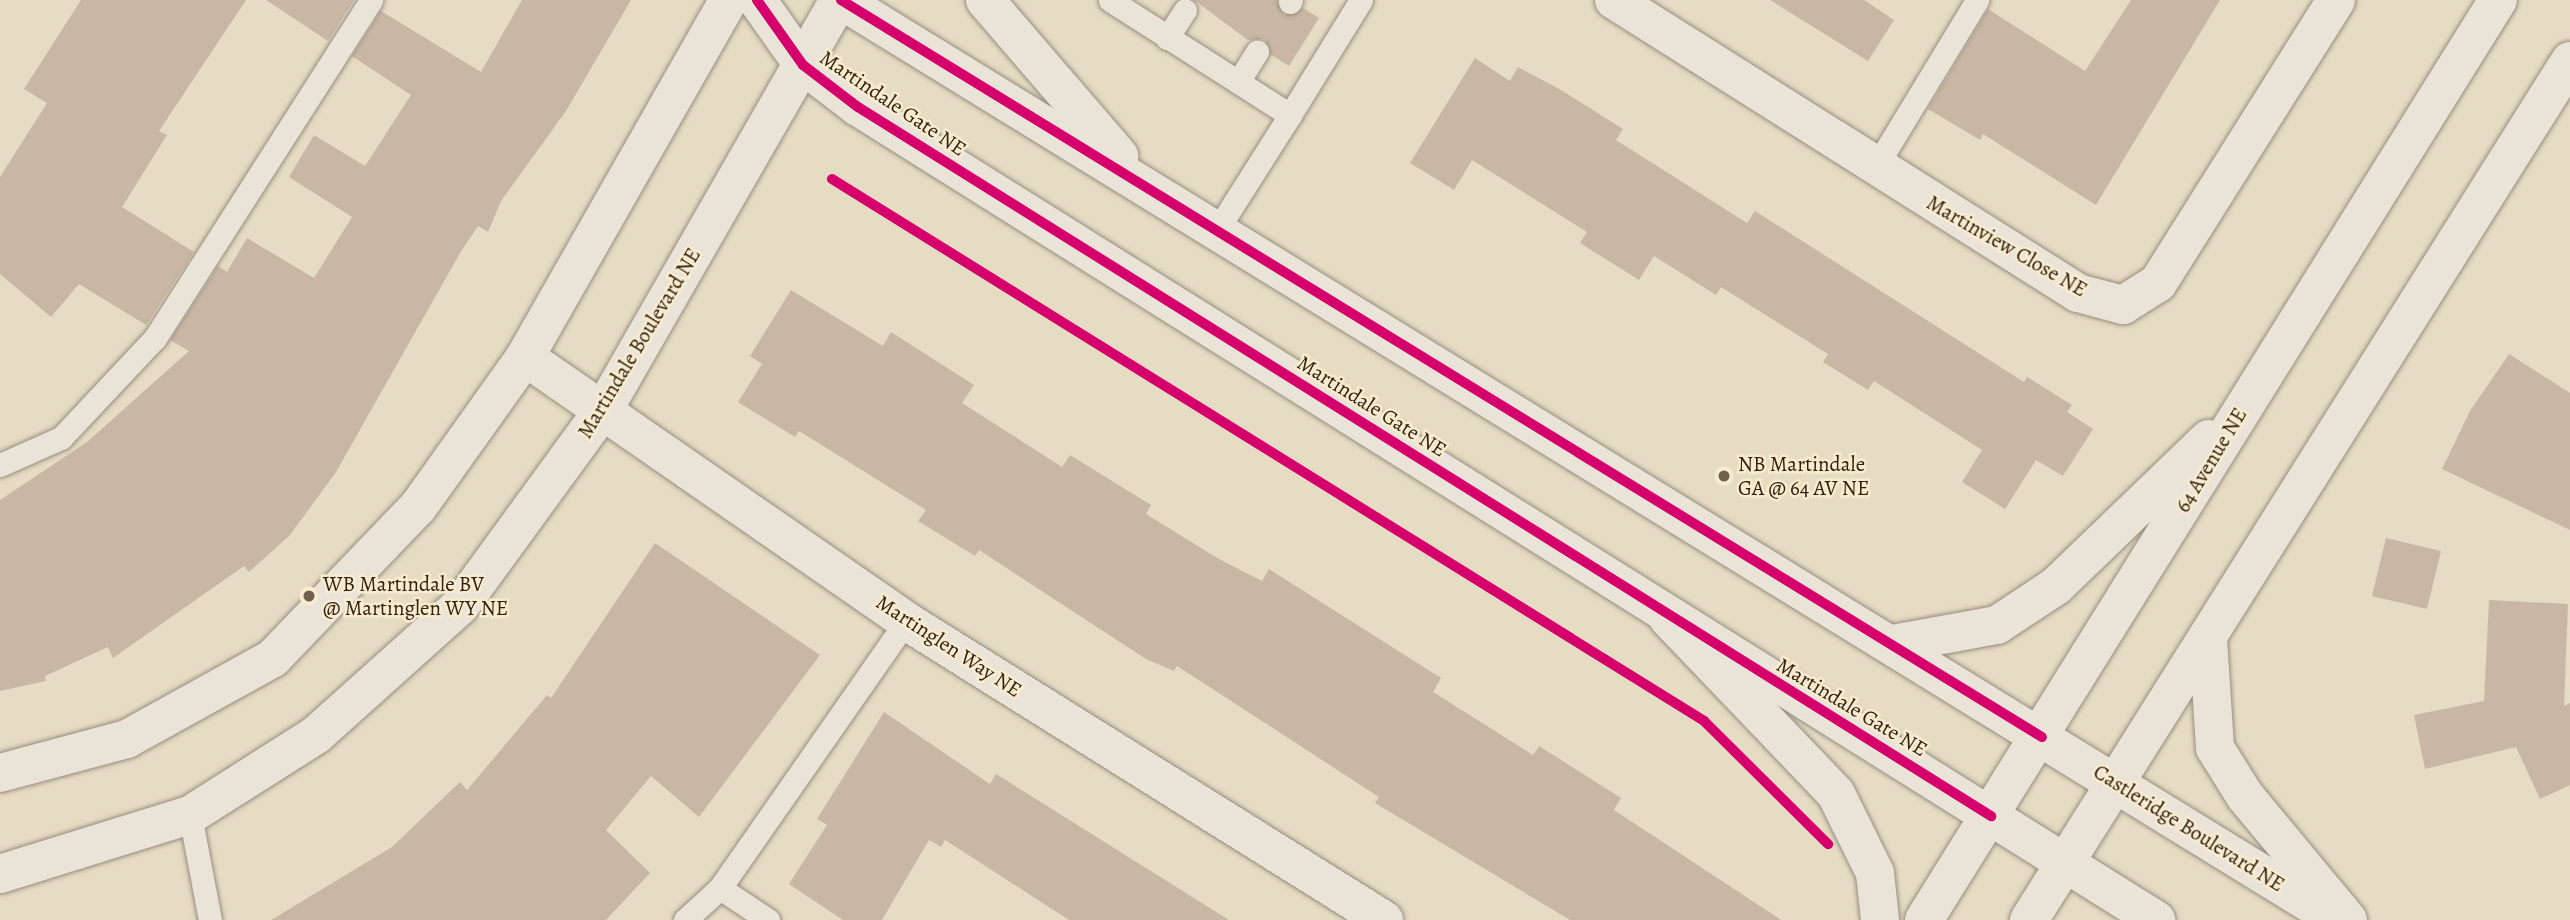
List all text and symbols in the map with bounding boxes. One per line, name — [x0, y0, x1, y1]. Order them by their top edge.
street label: Martindale Gate NE — [815, 45, 971, 161]
street label: Martinview Close NE — [1922, 190, 2092, 302]
street label: Martindale Boulevard NE — [572, 243, 706, 443]
street label: Martindale Gate NE — [1293, 350, 1451, 462]
street label: 64 Avenue NE — [2170, 403, 2252, 517]
place label: NB Martindale GA @ 64 AV NE — [1738, 451, 1869, 501]
marker: NB Martindale GA @ 64 AV NE — [1716, 468, 1732, 484]
place label: WB Martindale BV @ Martinglen WY NE — [323, 571, 508, 621]
marker: WB Martindale BV @ Martinglen WY NE — [301, 588, 317, 604]
street label: Martinglen Way NE — [871, 589, 1027, 703]
street label: Martindale Gate NE — [1772, 652, 1932, 762]
street label: Castleridge Boulevard NE — [2089, 759, 2289, 897]

